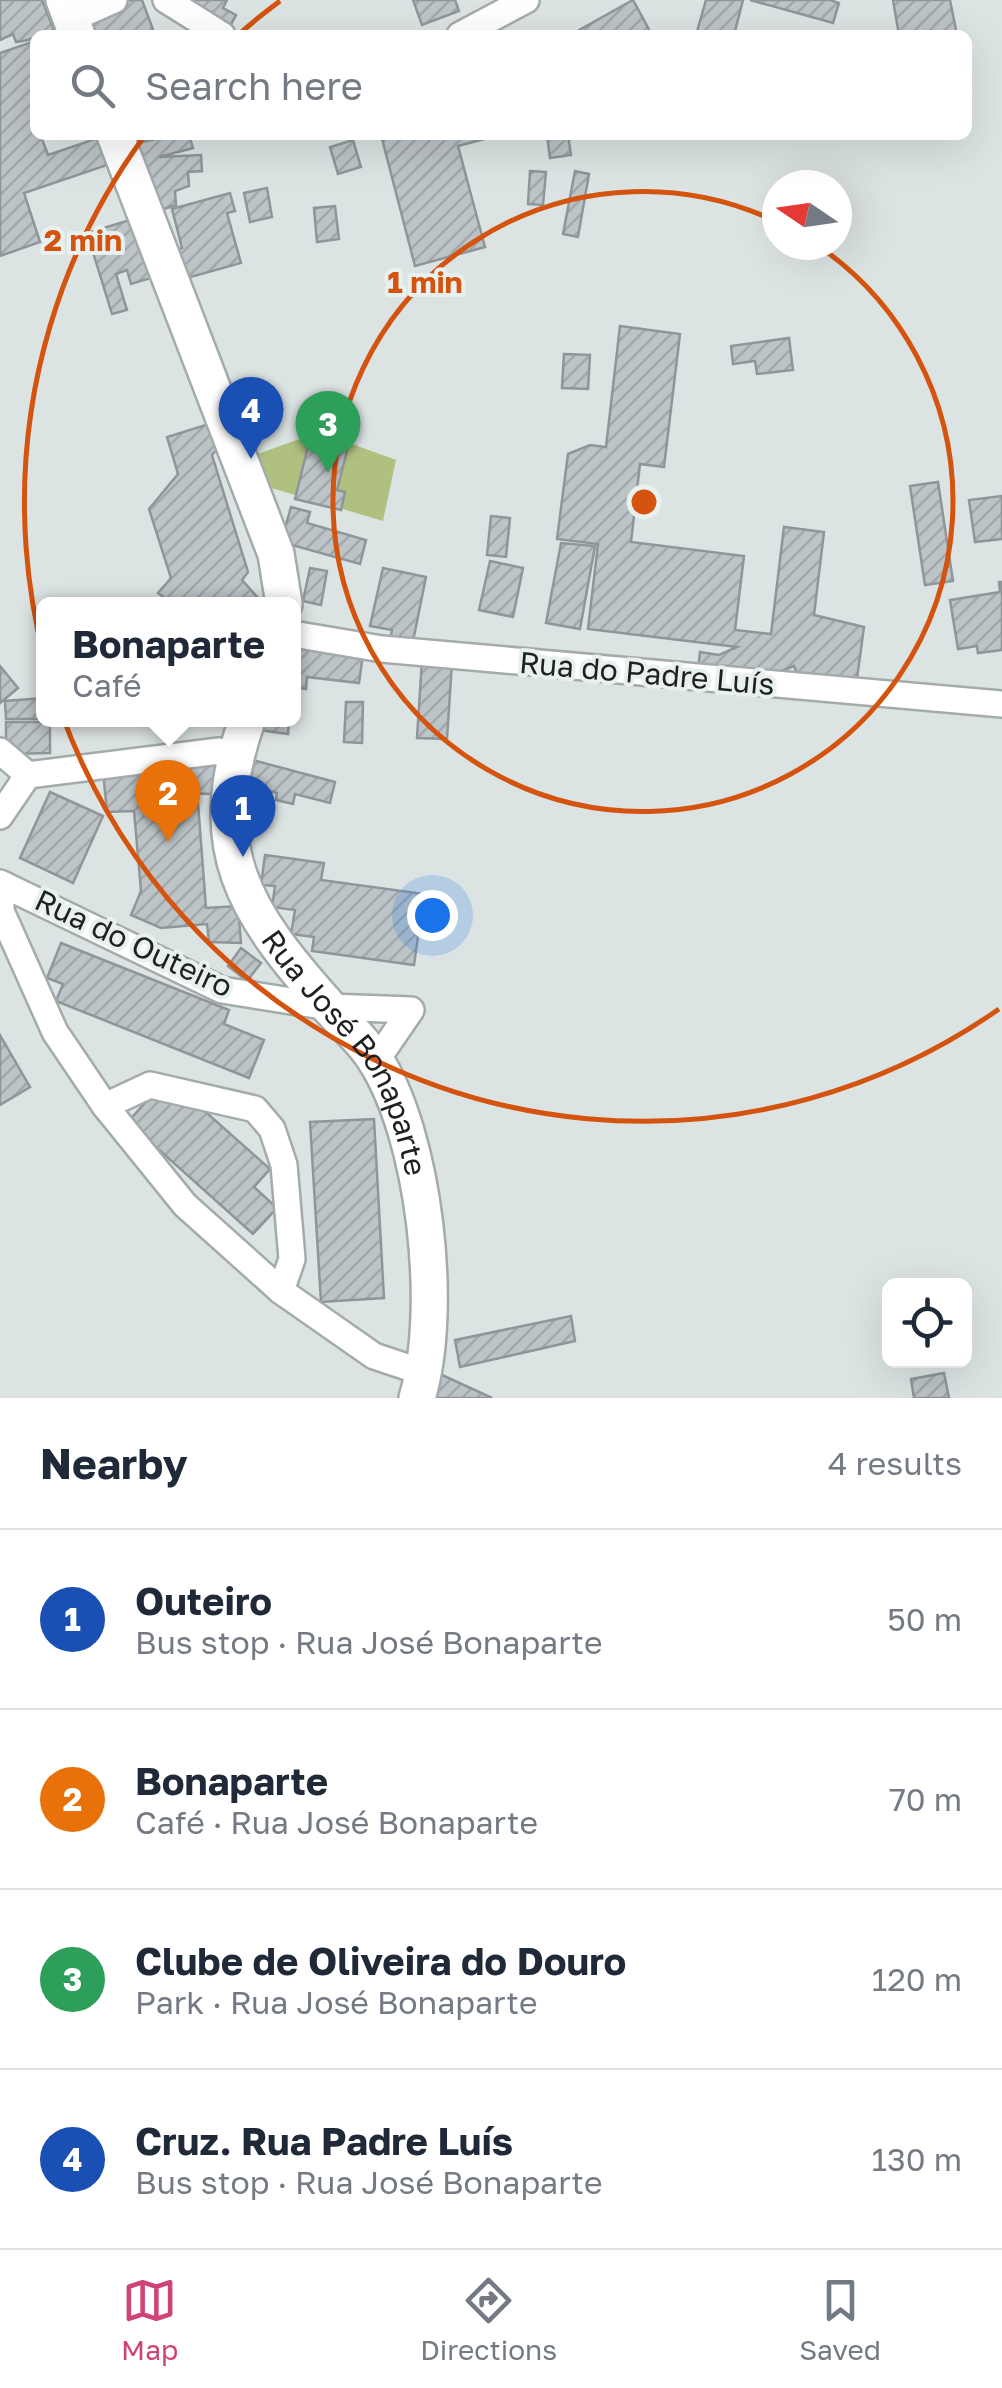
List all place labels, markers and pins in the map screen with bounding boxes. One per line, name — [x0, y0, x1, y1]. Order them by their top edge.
pin: 4 — [218, 376, 284, 459]
pin: 3 — [296, 390, 360, 473]
centre of rings — [626, 484, 662, 520]
pin: 2 — [136, 760, 200, 842]
pin: 1 — [210, 774, 276, 857]

